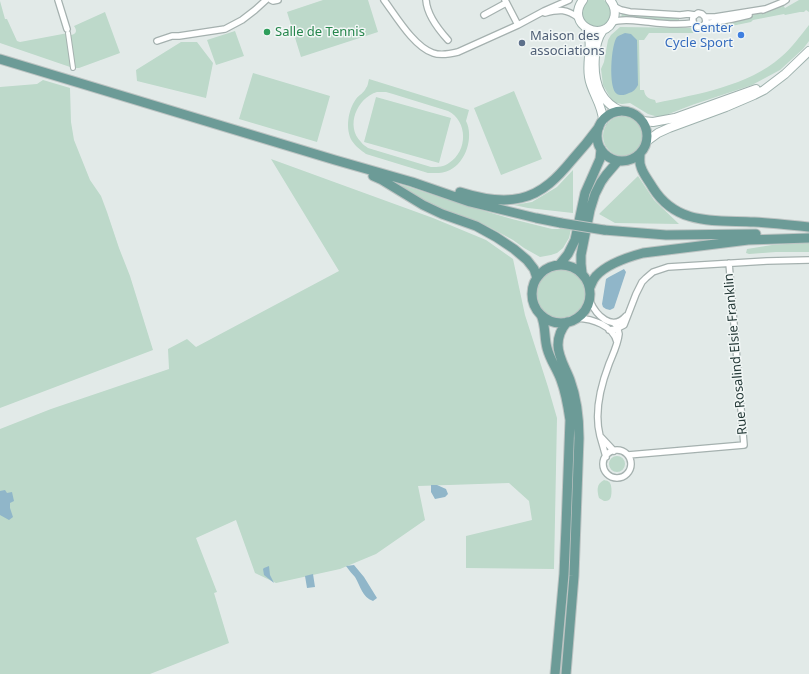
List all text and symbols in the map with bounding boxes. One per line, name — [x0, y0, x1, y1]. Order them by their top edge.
place label: Center Cycle Sport — [665, 20, 733, 51]
place label: Salle de Tennis — [275, 24, 365, 40]
marker: Salle de Tennis — [262, 27, 272, 37]
place label: Maison des associations — [530, 28, 605, 59]
marker: Center Cycle Sport — [736, 30, 746, 40]
marker: Maison des associations — [517, 38, 527, 48]
street label: Rue Rosalind Elsie Franklin — [721, 273, 751, 435]

